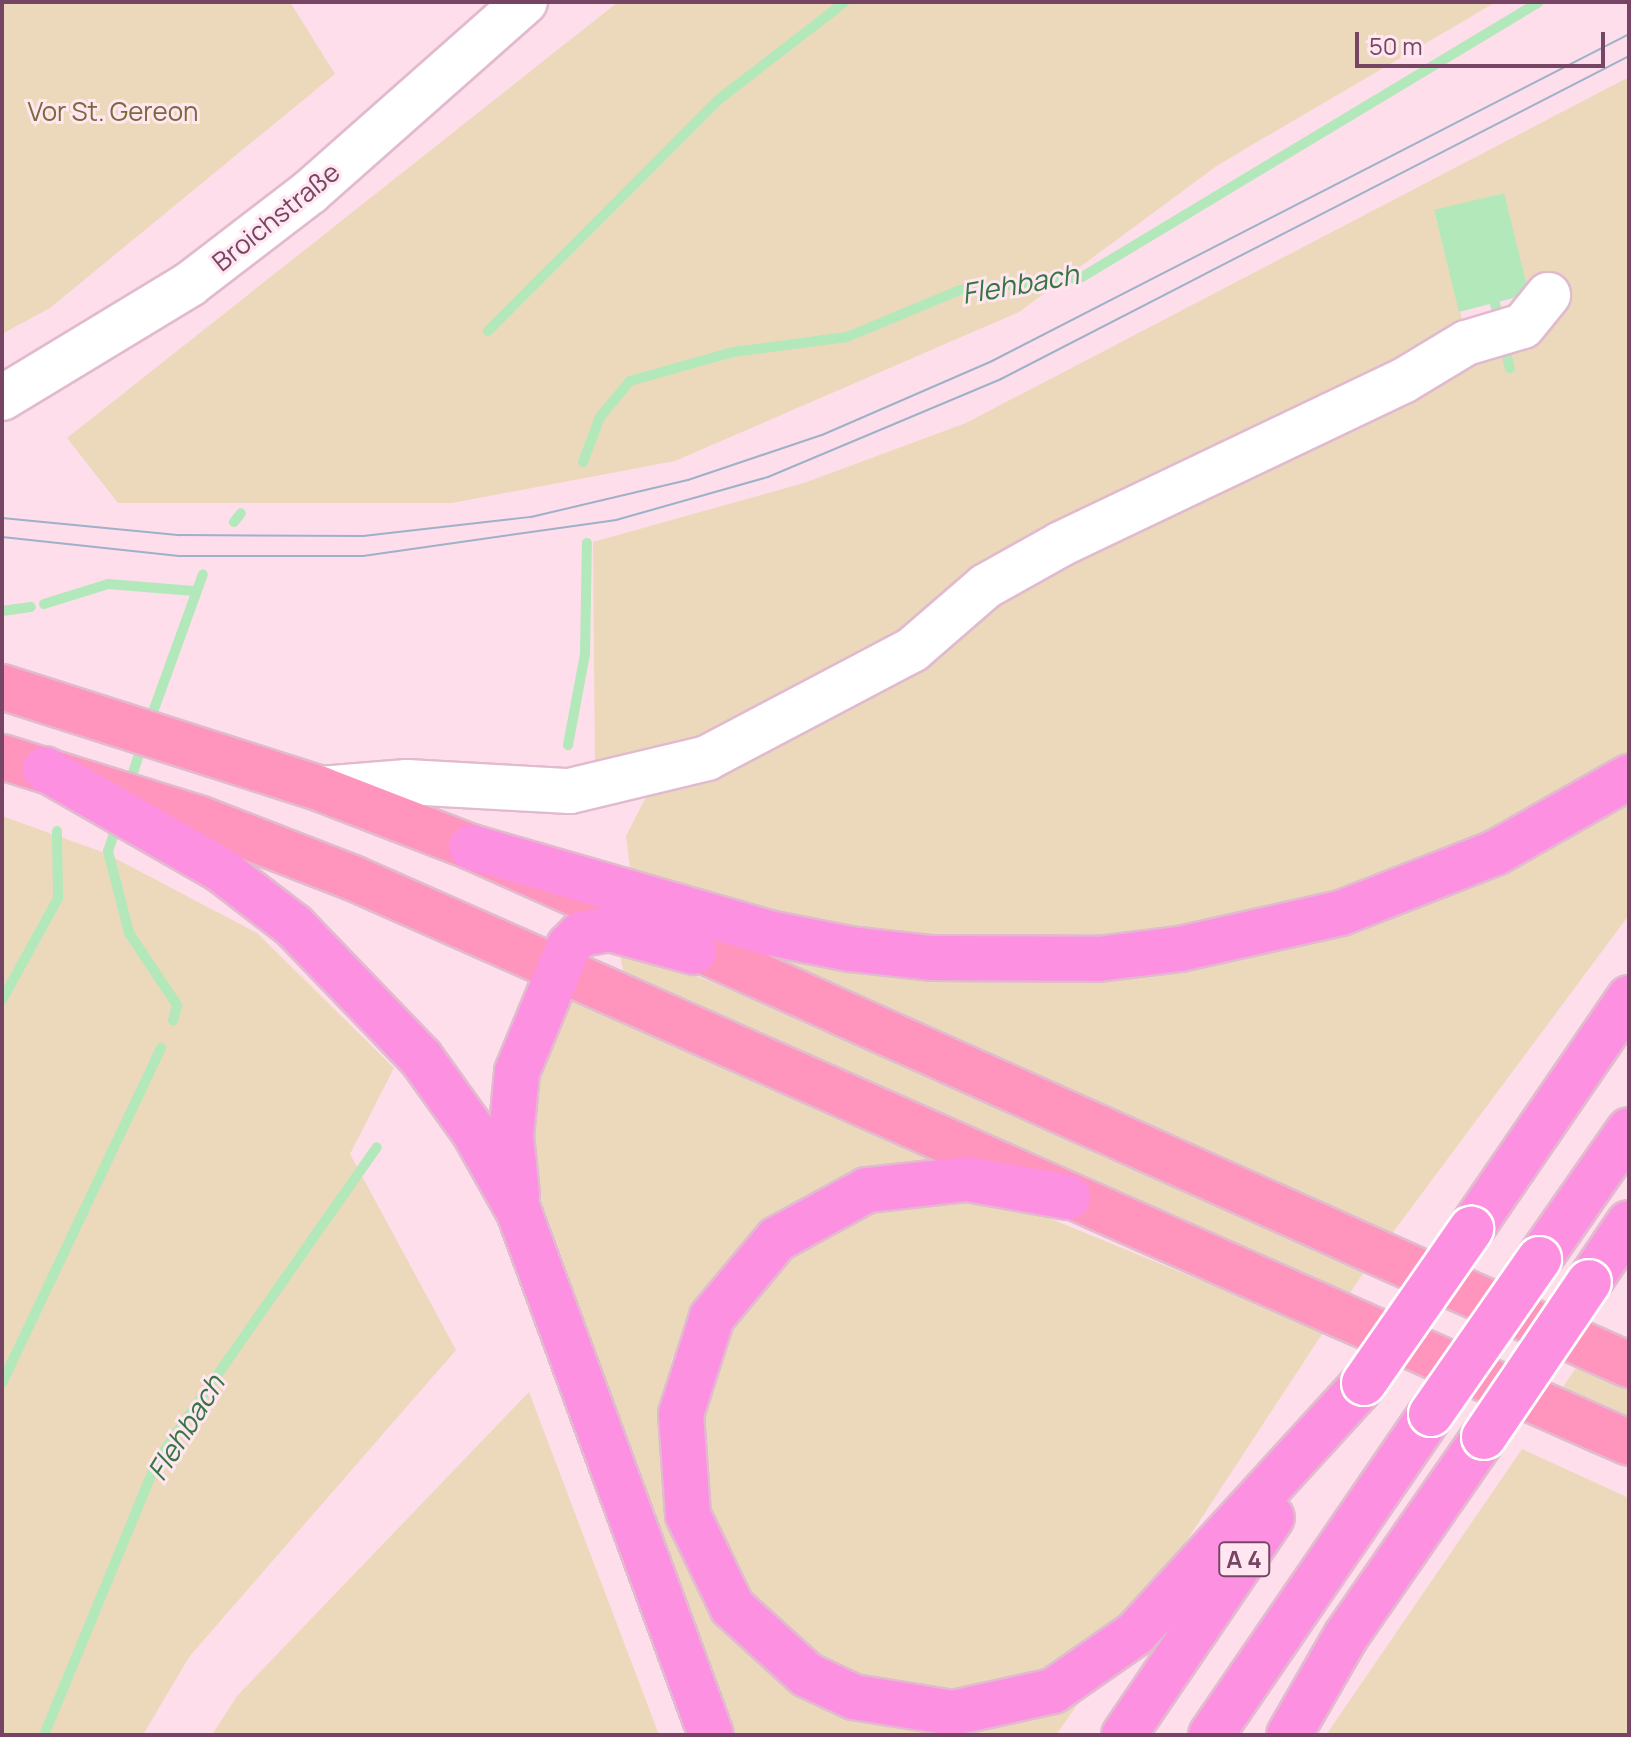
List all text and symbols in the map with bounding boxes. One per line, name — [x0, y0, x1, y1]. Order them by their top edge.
scale bar — [1359, 16, 1609, 66]
text: 50 m — [1369, 29, 1423, 62]
park label: Vor St. Gereon — [28, 96, 198, 128]
street label: Broichstraße — [206, 156, 346, 278]
water label: Flehbach — [959, 256, 1081, 310]
water label: Flehbach — [140, 1368, 230, 1486]
road number: A 4 — [1218, 1539, 1270, 1579]

